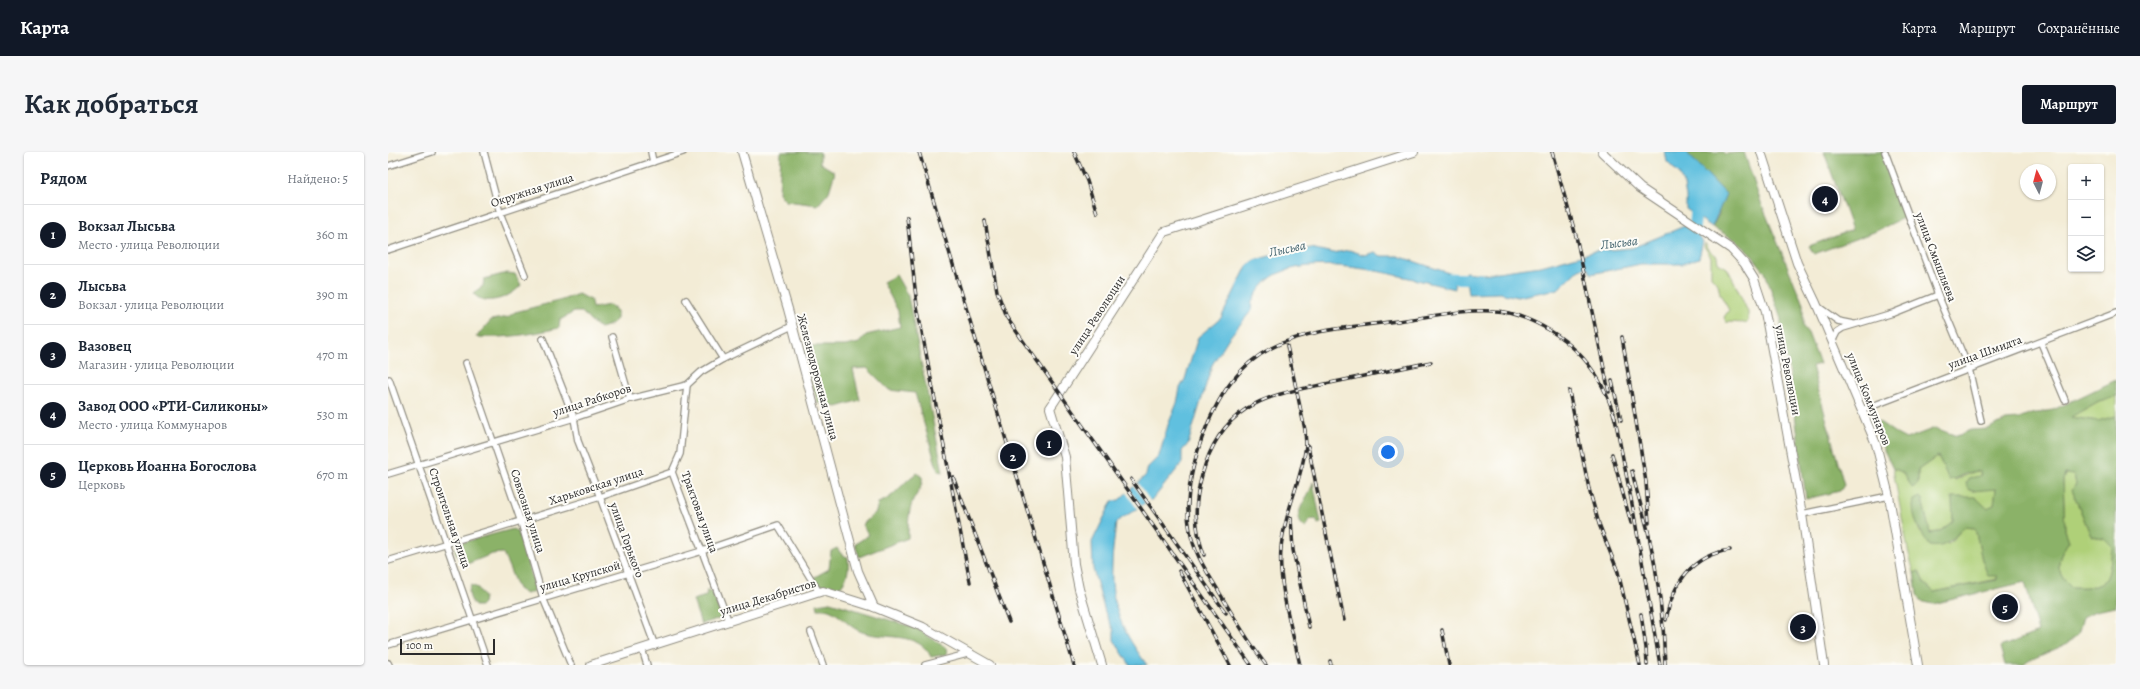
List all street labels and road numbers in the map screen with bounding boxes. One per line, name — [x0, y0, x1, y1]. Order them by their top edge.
street label: Окружная улица — [488, 169, 576, 211]
street label: улица Смышляева — [1911, 209, 1961, 304]
street label: улица Революции — [1065, 272, 1129, 359]
street label: Железнодорожная улица — [793, 312, 843, 442]
street label: улица Революции — [1771, 322, 1805, 417]
street label: улица Шмидта — [1945, 331, 2025, 373]
street label: улица Коммунаров — [1843, 349, 1895, 448]
street label: улица Рабкоров — [550, 380, 633, 420]
street label: Харьковская улица — [547, 463, 646, 509]
street label: Строительная улица — [425, 465, 475, 571]
street label: Совхозная улица — [507, 467, 549, 555]
street label: Трактовая улица — [678, 469, 722, 555]
street label: улица Горького — [606, 499, 648, 580]
street label: улица Крупской — [537, 557, 622, 595]
street label: улица Декабристов — [717, 575, 818, 620]

